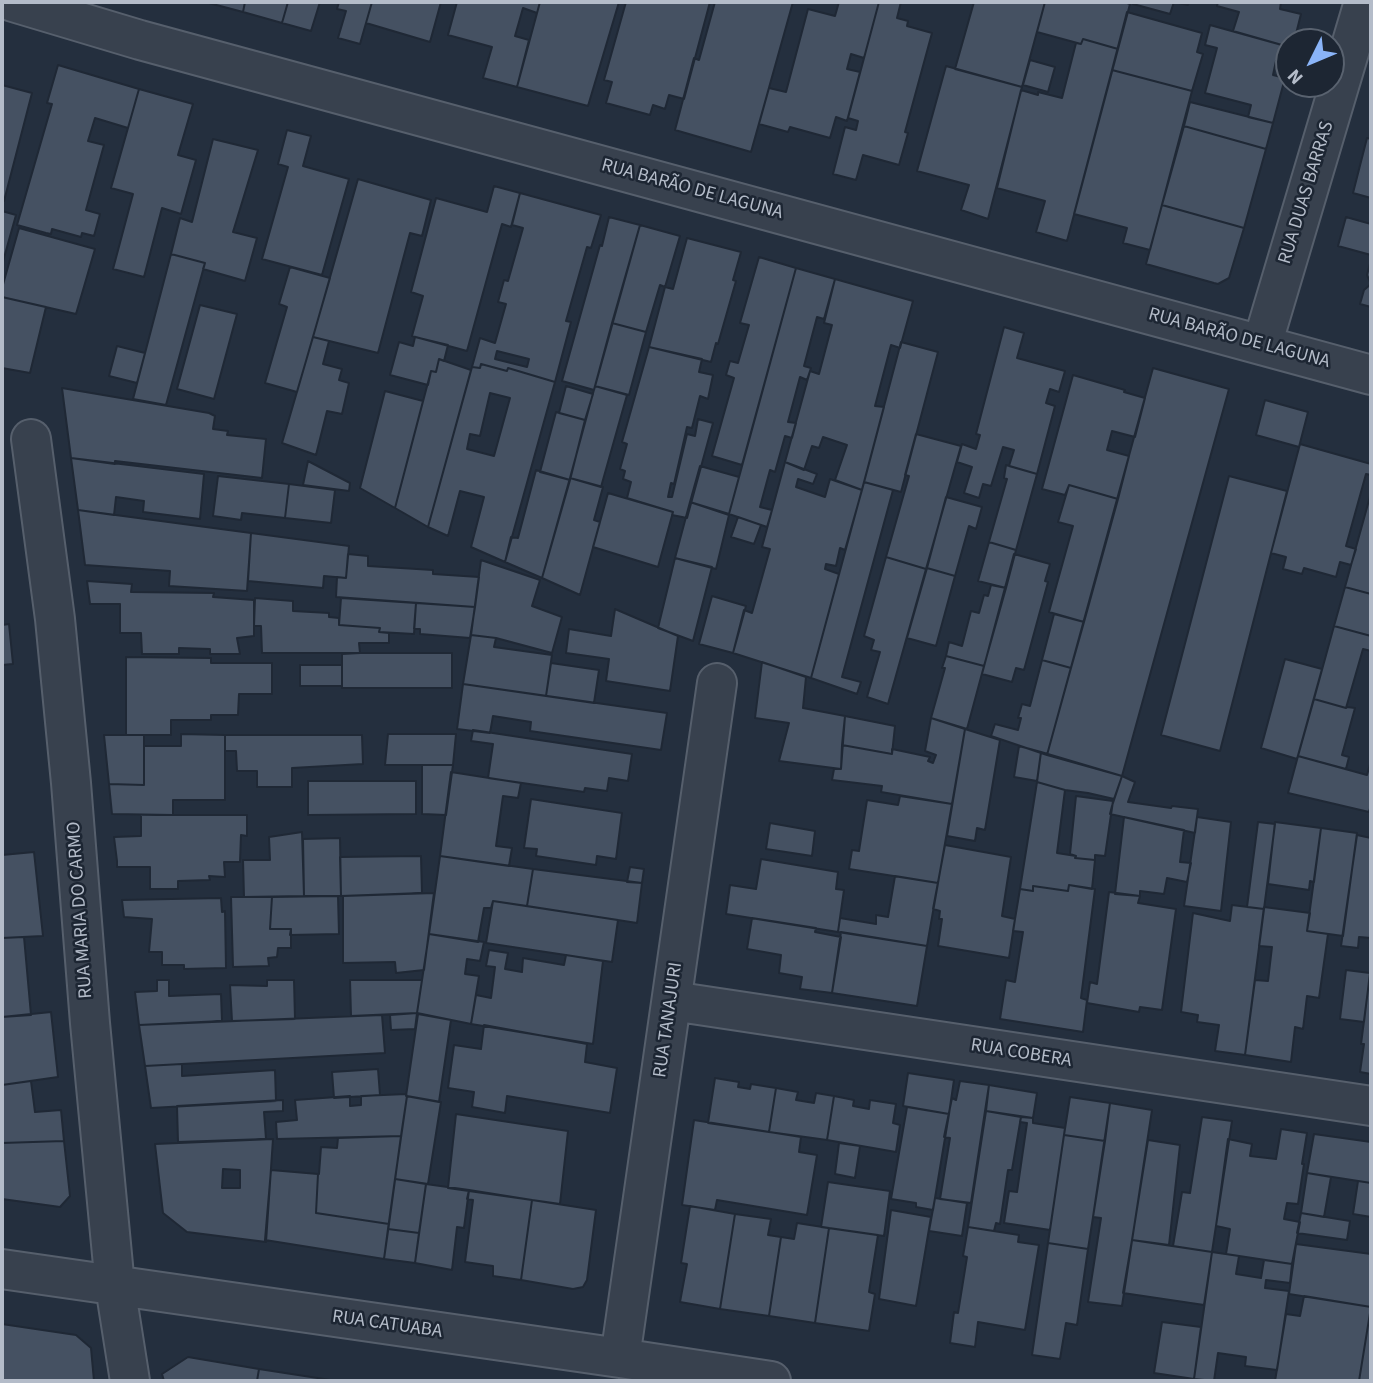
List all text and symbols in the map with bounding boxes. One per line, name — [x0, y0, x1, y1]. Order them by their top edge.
north arrow — [1275, 28, 1345, 98]
text: N — [1282, 62, 1310, 90]
street label: RUA DUAS BARRAS — [1274, 119, 1340, 267]
street label: RUA BARÃO DE LAGUNA — [599, 155, 785, 225]
street label: RUA BARÃO DE LAGUNA — [1146, 304, 1332, 374]
street label: RUA MARIA DO CARMO — [63, 821, 99, 999]
street label: RUA TANAJURI — [650, 961, 688, 1079]
street label: RUA COBERA — [969, 1035, 1073, 1073]
street label: RUA CATUABA — [330, 1306, 444, 1344]

